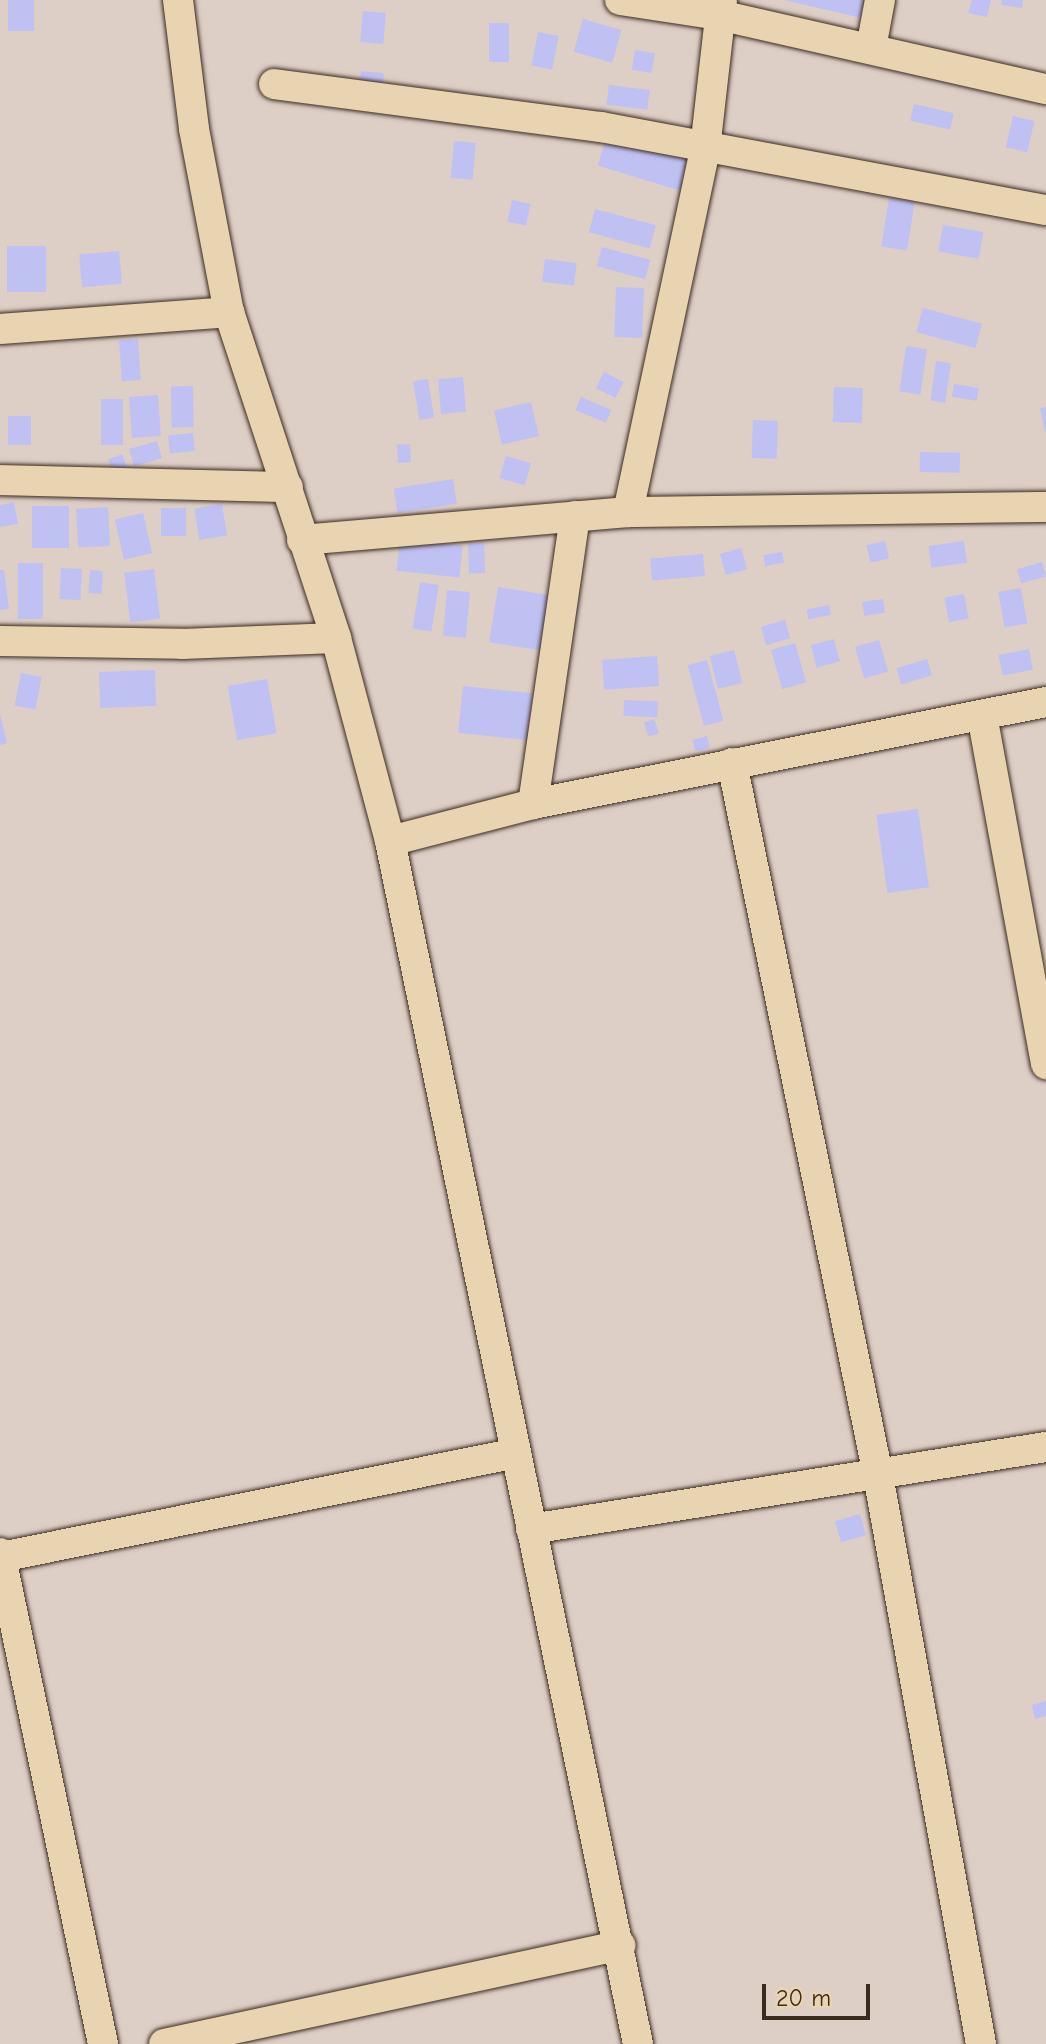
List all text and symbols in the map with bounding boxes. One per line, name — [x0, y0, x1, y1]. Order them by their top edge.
scale bar — [766, 1968, 874, 2018]
text: 20 m — [776, 1984, 831, 2012]

